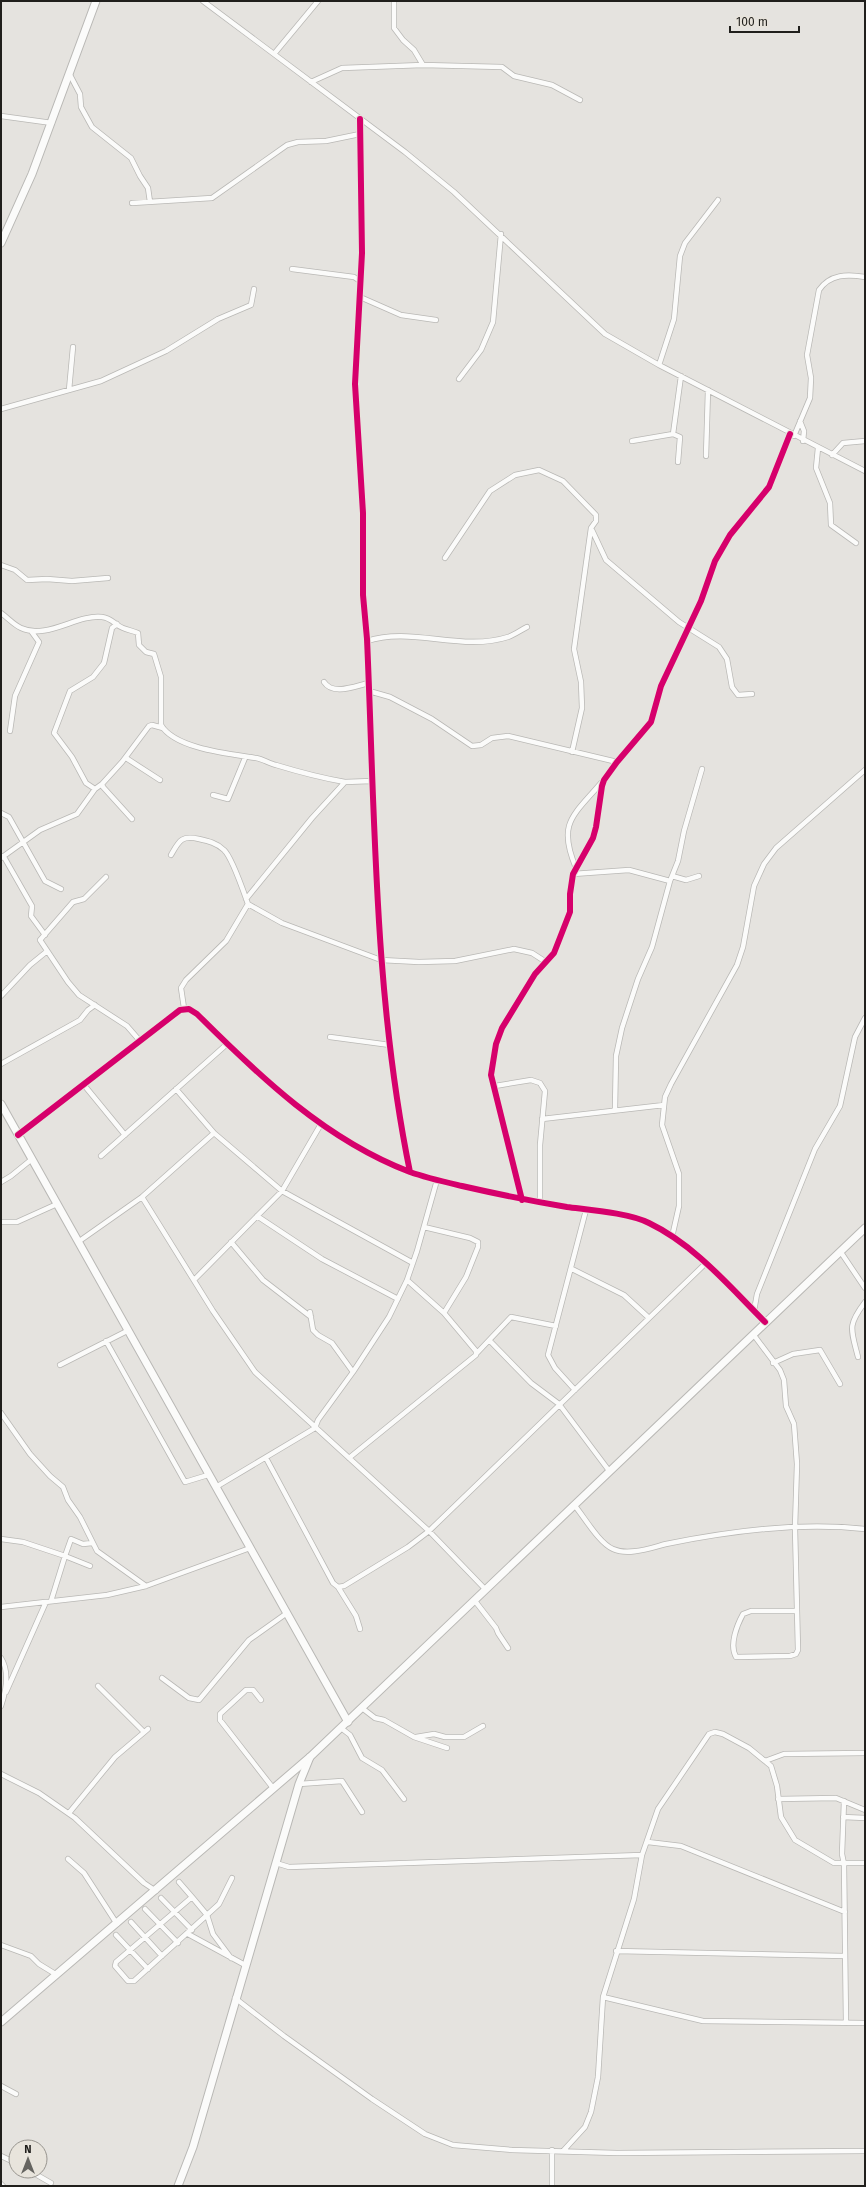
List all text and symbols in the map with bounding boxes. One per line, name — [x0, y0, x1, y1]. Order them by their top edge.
scale bar — [730, 8, 799, 34]
text: 100 m — [736, 15, 768, 29]
north arrow — [8, 2139, 48, 2179]
text: N — [24, 2143, 32, 2156]

